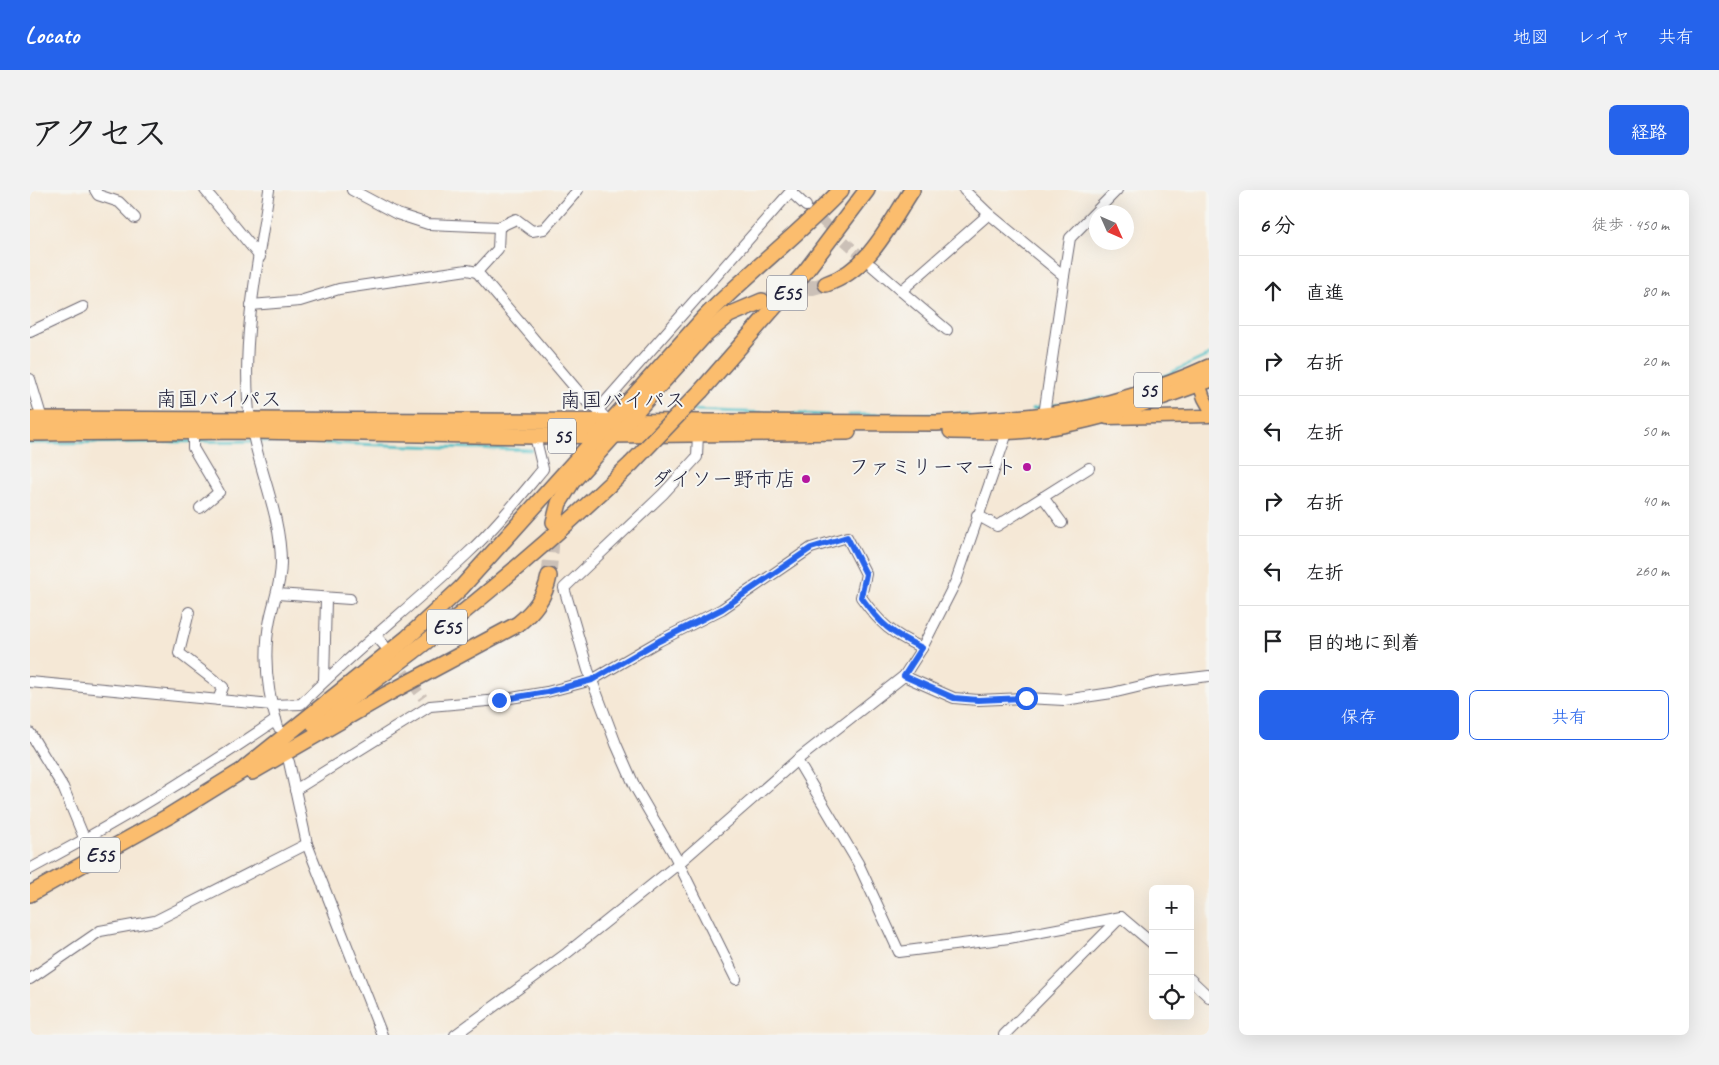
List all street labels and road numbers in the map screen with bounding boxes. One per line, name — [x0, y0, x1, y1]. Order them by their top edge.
road number: E55 — [767, 276, 807, 310]
road number: 55 — [1134, 372, 1162, 408]
street label: 南国バイパス — [156, 386, 282, 412]
street label: 南国バイパス — [560, 387, 686, 413]
road number: 55 — [548, 418, 576, 454]
road number: E55 — [427, 610, 467, 644]
road number: E55 — [80, 838, 120, 872]

